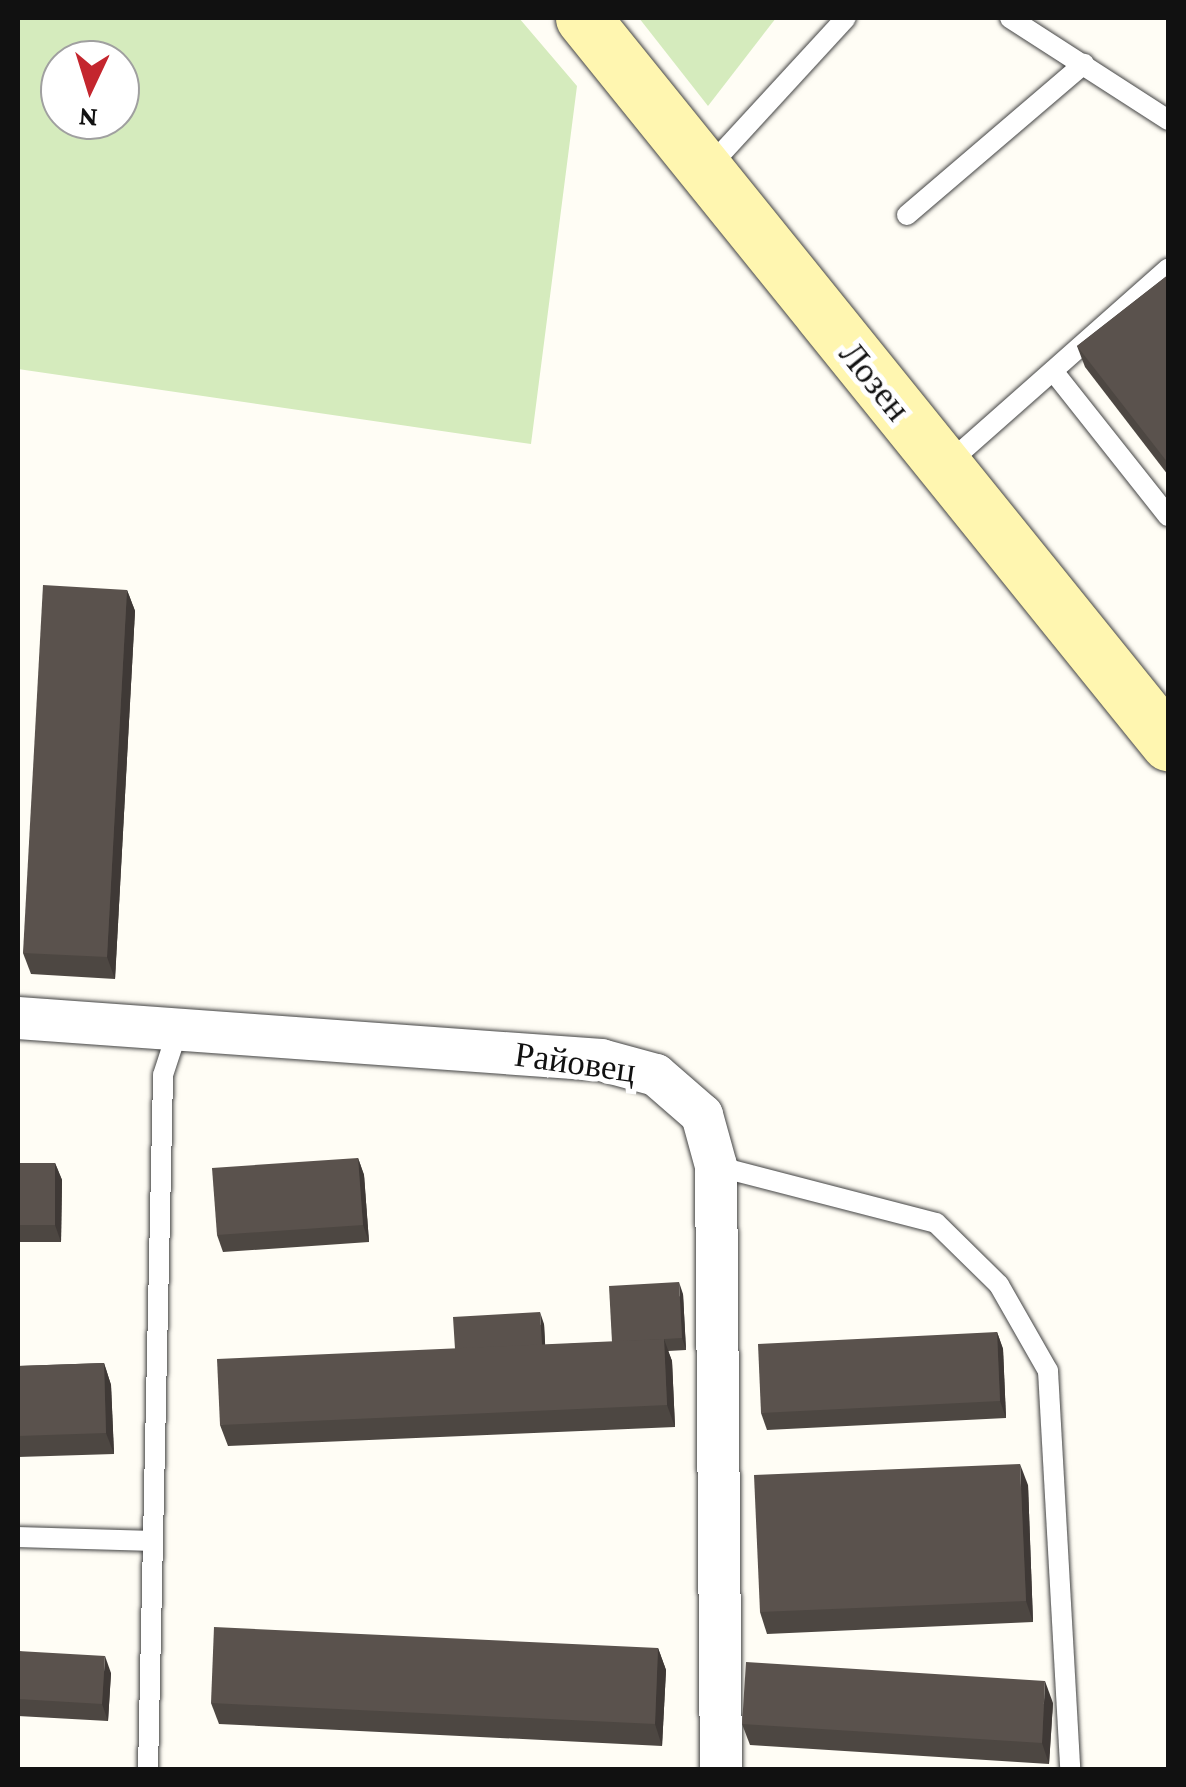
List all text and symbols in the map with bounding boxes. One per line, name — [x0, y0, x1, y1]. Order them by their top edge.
north arrow — [40, 40, 140, 140]
text: N — [77, 102, 99, 135]
street label: Лозен — [830, 334, 918, 430]
street label: Райовец — [512, 1034, 638, 1092]

